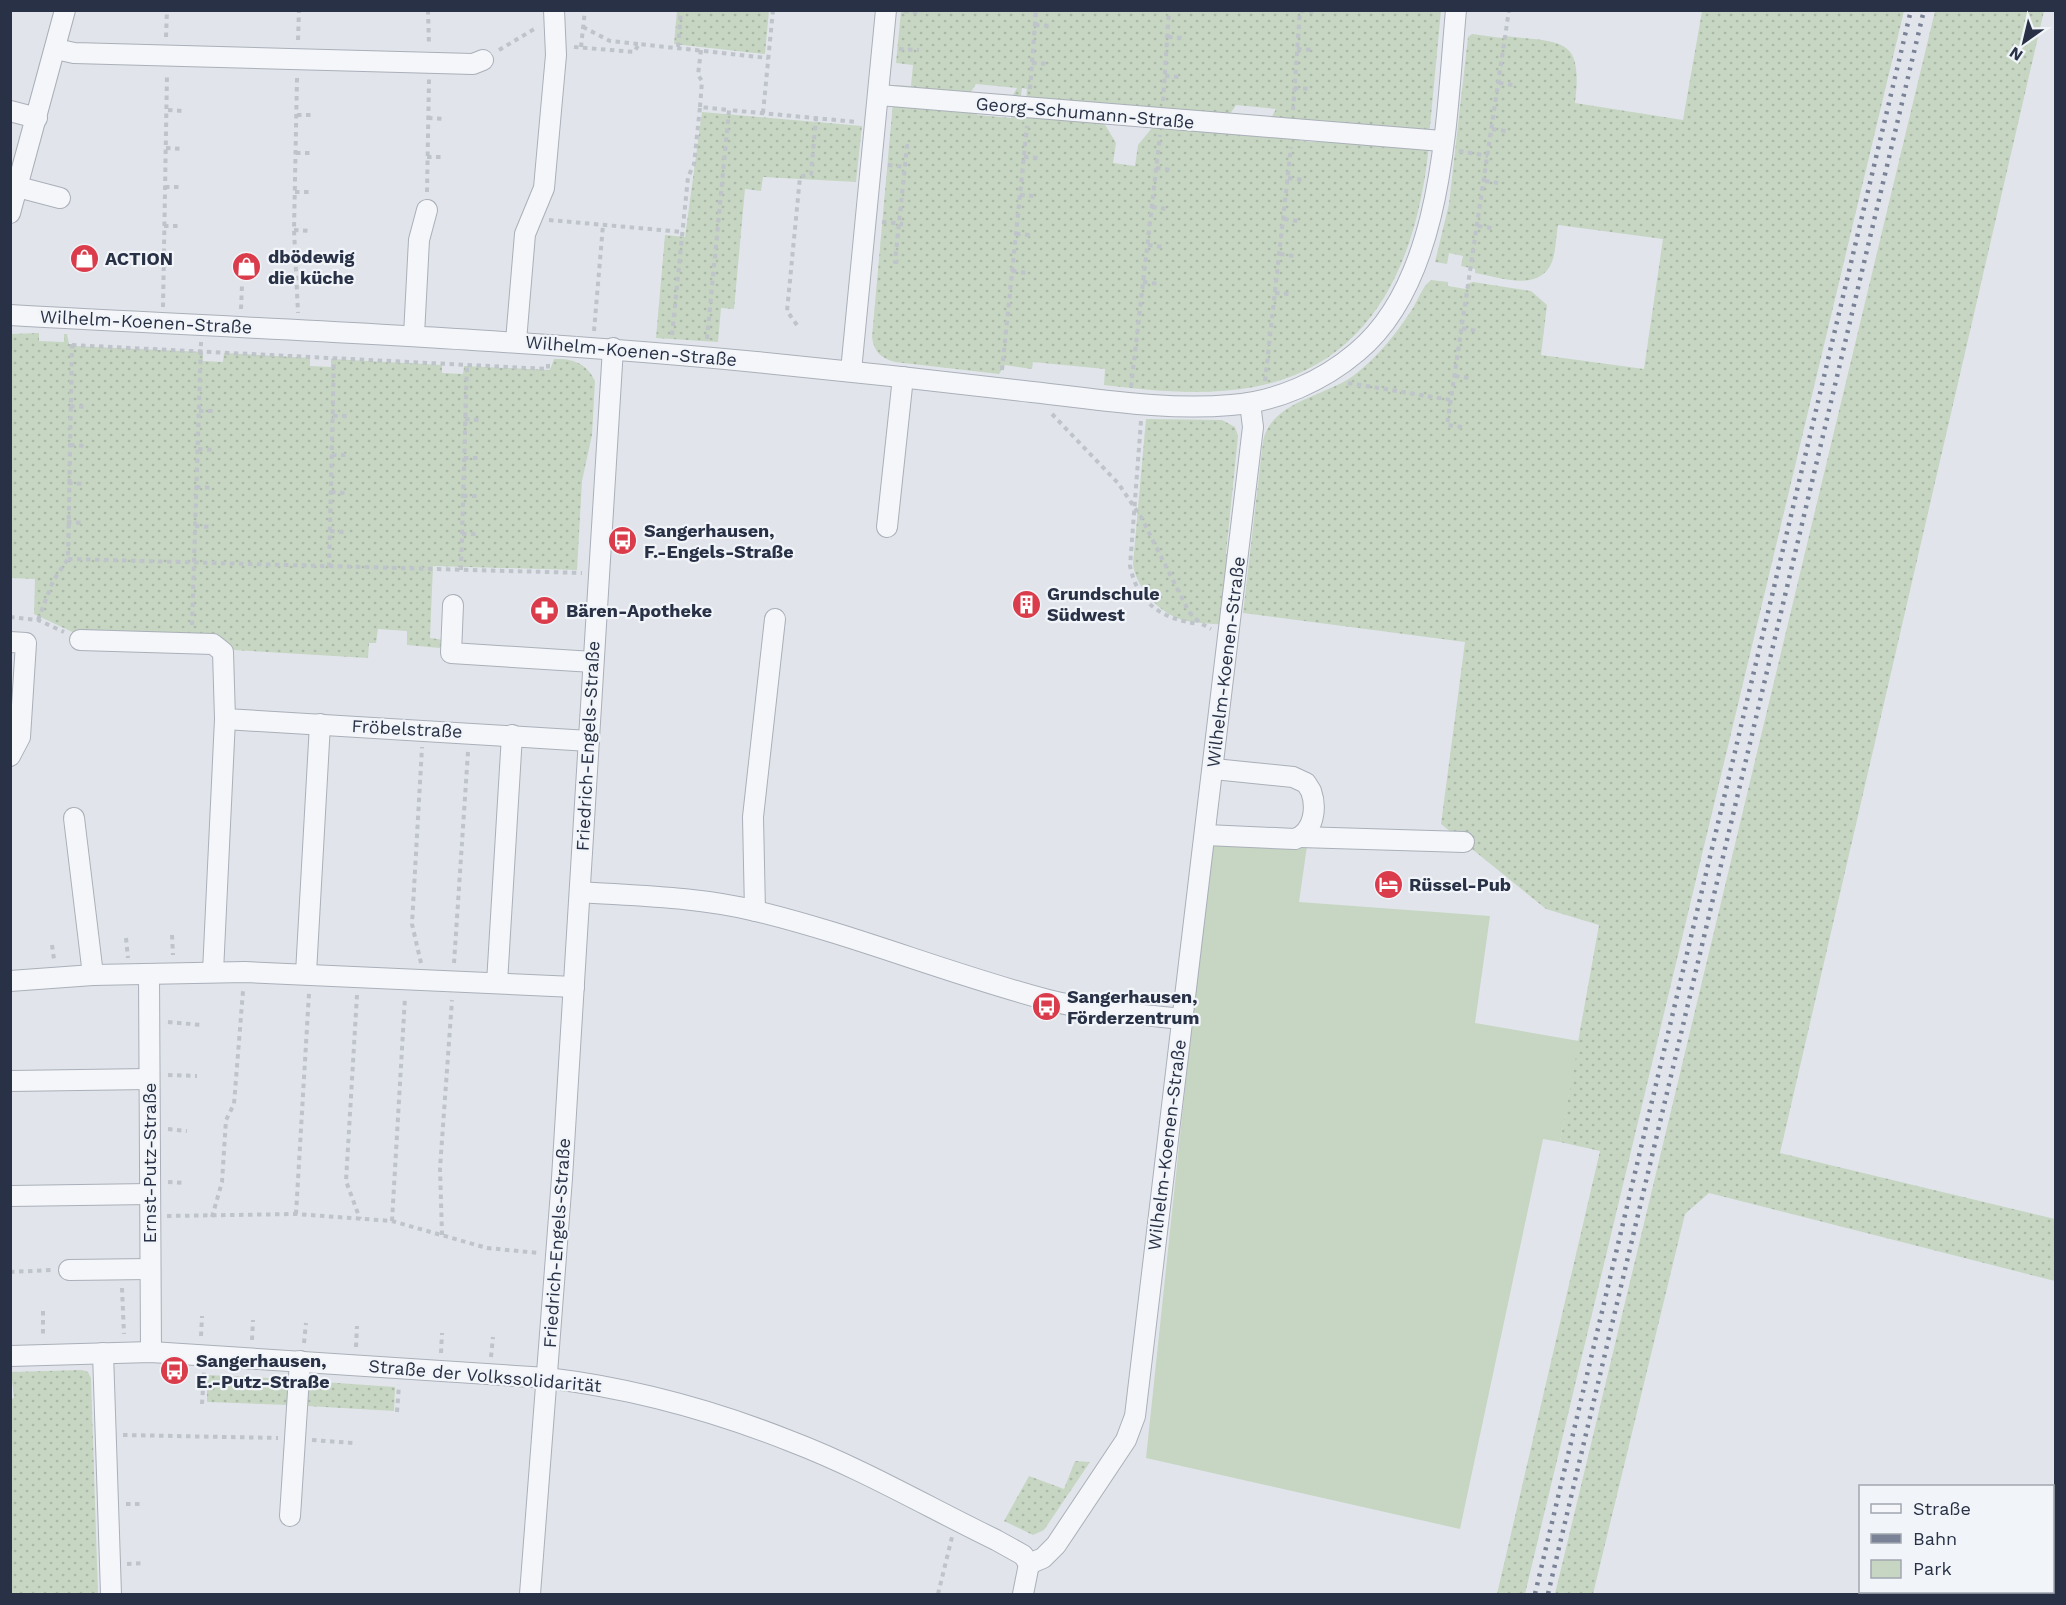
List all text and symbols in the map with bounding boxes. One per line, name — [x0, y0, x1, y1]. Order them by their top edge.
north arrow — [1994, 12, 2054, 72]
text: N — [2006, 43, 2026, 65]
street label: Georg-Schumann-Straße — [975, 92, 1195, 133]
shop icon: ACTION — [68, 243, 100, 275]
place label: dbödewig die küche — [268, 246, 355, 288]
place label: ACTION — [105, 248, 173, 269]
shop icon: dbödewig die küche — [231, 251, 263, 283]
street label: Wilhelm-Koenen-Straße — [39, 305, 253, 338]
street label: Wilhelm-Koenen-Straße — [524, 331, 738, 370]
place label: Sangerhausen, F.-Engels-Straße — [644, 520, 794, 562]
bus stop icon: Sangerhausen, F.-Engels-Straße — [607, 525, 639, 557]
street label: Wilhelm-Koenen-Straße — [1202, 555, 1249, 769]
place label: Grundschule Südwest — [1047, 583, 1160, 625]
building icon: Grundschule Südwest — [1010, 588, 1042, 620]
pharmacy icon: Bären-Apotheke — [529, 595, 561, 627]
place label: Bären-Apotheke — [566, 600, 712, 621]
street label: Friedrich-Engels-Straße — [571, 640, 604, 852]
street label: Fröbelstraße — [351, 715, 463, 742]
hotel icon: Rüssel-Pub — [1372, 869, 1404, 901]
place label: Rüssel-Pub — [1409, 874, 1511, 895]
place label: Sangerhausen, Förderzentrum — [1067, 986, 1199, 1028]
bus stop icon: Sangerhausen, Förderzentrum — [1030, 991, 1062, 1023]
street label: Wilhelm-Koenen-Straße — [1143, 1038, 1190, 1252]
street label: Ernst-Putz-Straße — [139, 1083, 160, 1244]
street label: Friedrich-Engels-Straße — [539, 1137, 574, 1349]
place label: Sangerhausen, E.-Putz-Straße — [196, 1350, 330, 1392]
bus stop icon: Sangerhausen, E.-Putz-Straße — [159, 1355, 191, 1387]
street label: Straße der Volkssolidarität — [368, 1355, 603, 1396]
legend — [1859, 1485, 2054, 1593]
text: Straße — [1913, 1498, 1971, 1519]
text: Bahn — [1913, 1528, 1957, 1549]
text: Park — [1913, 1558, 1952, 1579]

